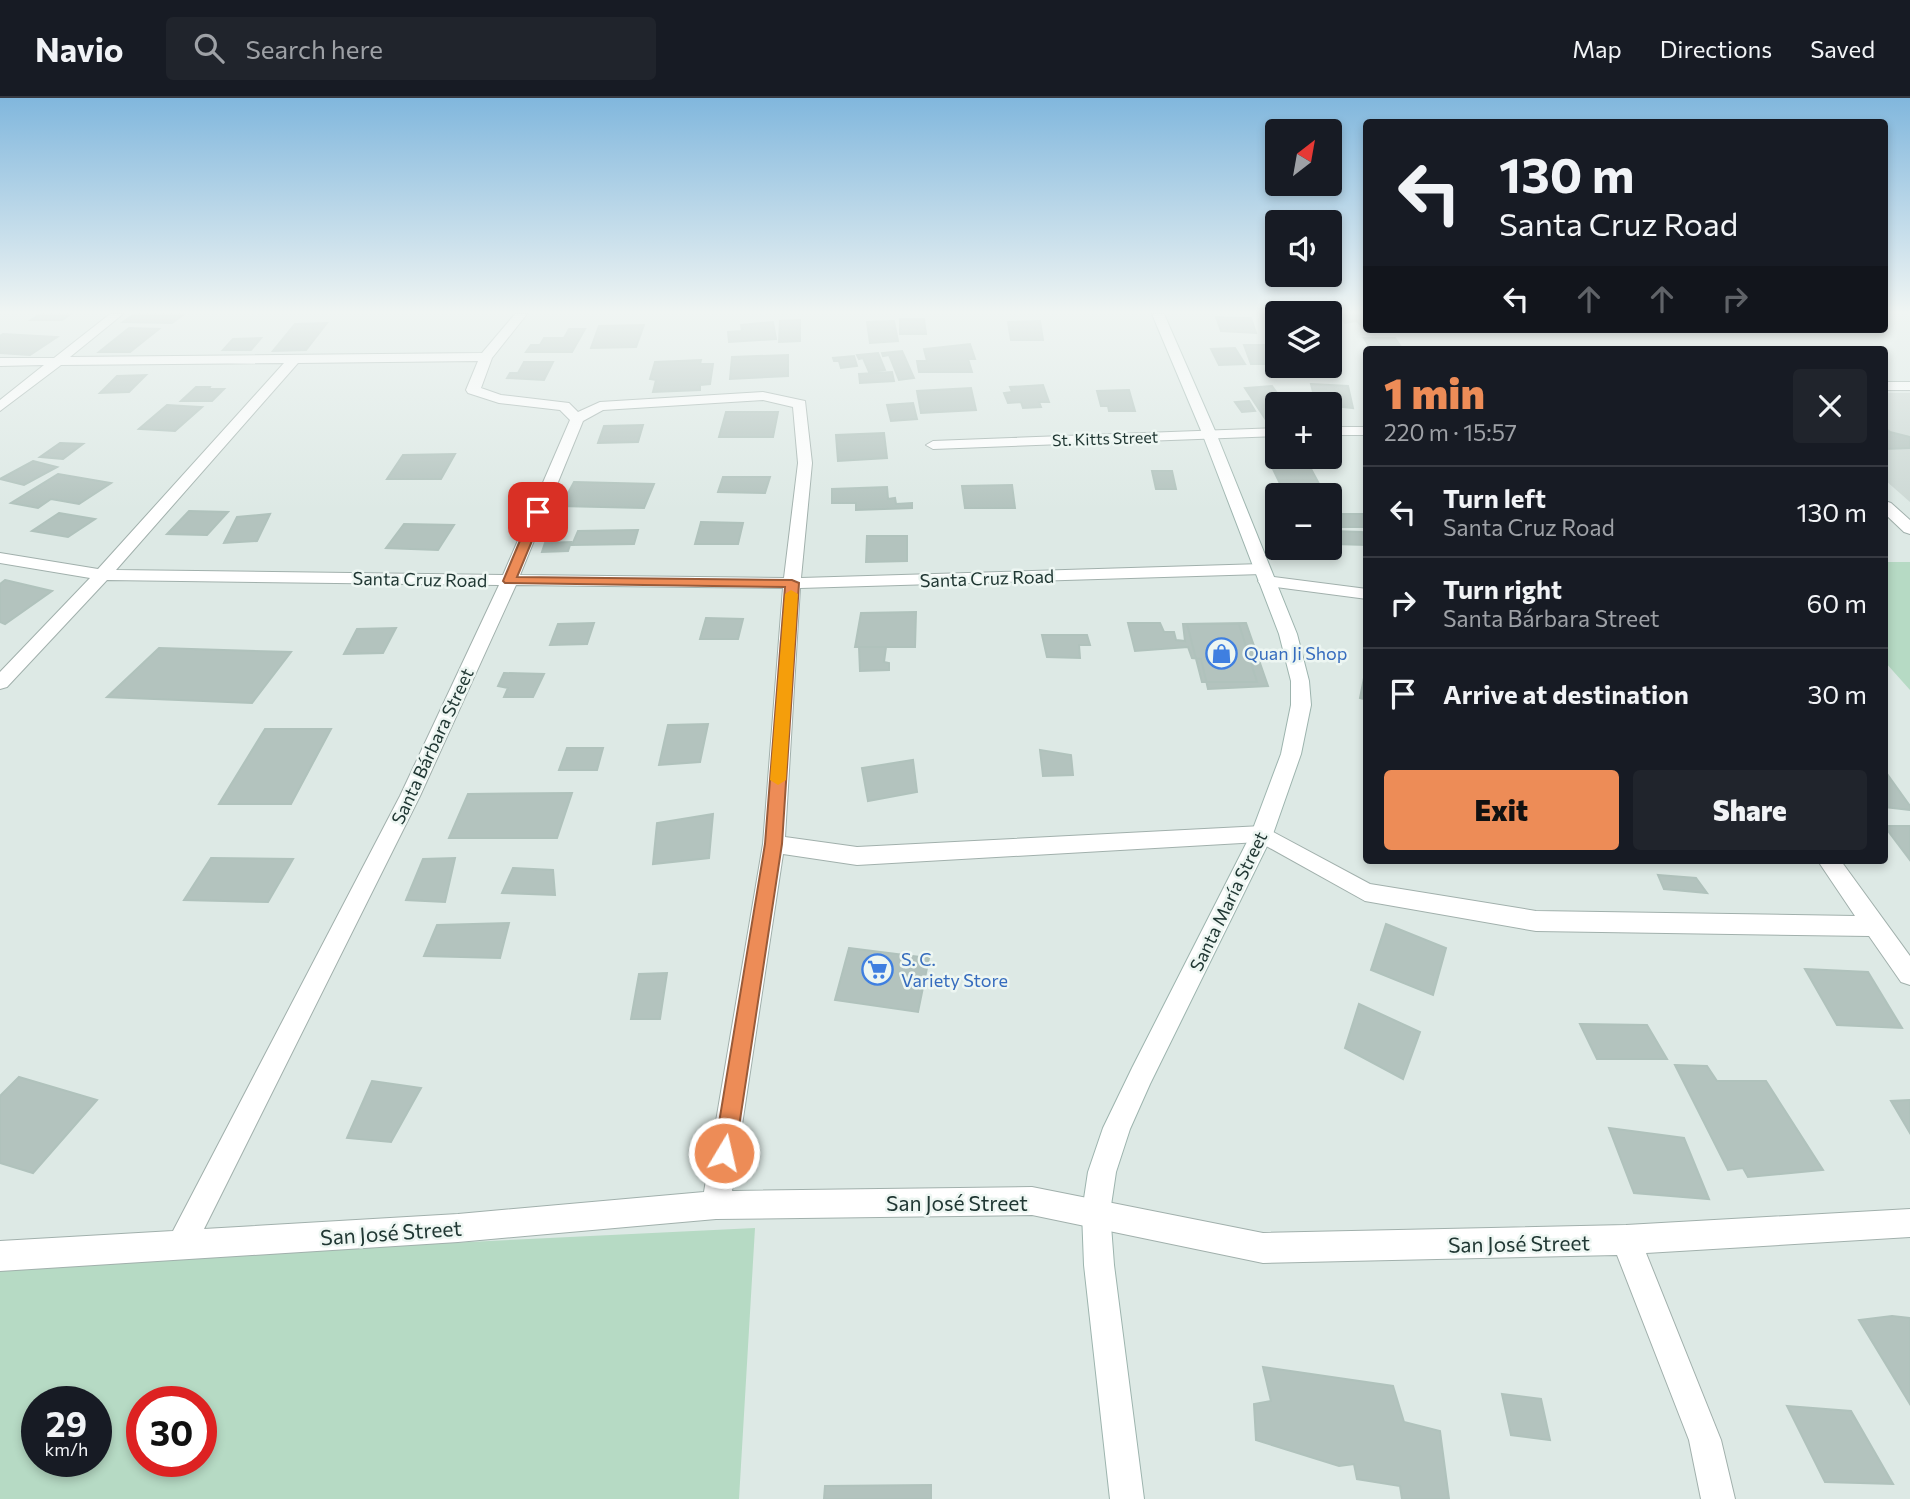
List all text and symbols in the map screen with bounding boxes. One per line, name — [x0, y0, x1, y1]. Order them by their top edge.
search box — [166, 17, 656, 80]
text: Navio — [35, 28, 124, 69]
icon: search — [190, 29, 228, 67]
text: Search here — [246, 33, 383, 64]
text: Map — [1572, 34, 1622, 63]
text: Directions — [1660, 34, 1772, 63]
text: Saved — [1810, 34, 1875, 63]
north arrow — [1265, 119, 1342, 196]
map controls — [1265, 119, 1342, 560]
text: 130 m — [1499, 143, 1634, 203]
icon: left — [1384, 147, 1475, 238]
text: Santa Cruz Road — [1499, 203, 1738, 243]
button: sound — [1265, 210, 1342, 287]
icon: left — [1497, 280, 1535, 318]
icon: ahead — [1570, 280, 1608, 318]
icon: ahead — [1643, 280, 1681, 318]
icon: right — [1716, 280, 1754, 318]
button: layers — [1265, 301, 1342, 378]
text: 1 min — [1384, 366, 1485, 418]
button: close — [1793, 369, 1867, 443]
button: + — [1265, 392, 1342, 469]
text: 220 m · 15:57 — [1384, 418, 1517, 446]
street label: St. Kitts Street — [1052, 427, 1159, 449]
pin — [508, 482, 568, 542]
text: Turn left — [1443, 482, 1546, 513]
button: − — [1265, 483, 1342, 560]
icon: arrive — [519, 493, 557, 531]
icon: left — [1384, 493, 1422, 531]
text: 130 m — [1796, 496, 1867, 527]
text: Santa Cruz Road — [1443, 513, 1615, 541]
street label: Santa Cruz Road — [919, 565, 1055, 591]
street label: Santa Cruz Road — [353, 567, 487, 591]
text: Turn right — [1443, 573, 1562, 604]
icon: right — [1384, 584, 1422, 622]
text: 60 m — [1807, 587, 1867, 618]
text: Santa Bárbara Street — [1443, 604, 1660, 632]
shop icon: Quan Ji Shop — [1204, 636, 1238, 670]
place label: Quan Ji Shop — [1244, 642, 1348, 664]
street label: Santa Bárbara Street — [386, 665, 478, 827]
icon: arrive — [1384, 675, 1422, 713]
text: Arrive at destination — [1443, 678, 1689, 709]
text: 30 m — [1808, 678, 1867, 709]
button: Exit — [1384, 770, 1619, 850]
button: Share — [1633, 770, 1867, 850]
street label: Santa María Street — [1185, 828, 1271, 974]
place label: S. C. Variety Store — [901, 948, 1008, 991]
supermarket icon: S. C. Variety Store — [861, 952, 895, 986]
position arrow — [687, 1116, 761, 1190]
street label: San José Street — [886, 1190, 1028, 1215]
street label: San José Street — [319, 1215, 463, 1249]
street label: San José Street — [1448, 1229, 1590, 1257]
speed limit sign: 30 — [126, 1386, 217, 1477]
text: 29 — [46, 1401, 87, 1444]
text: km/h — [45, 1438, 88, 1460]

